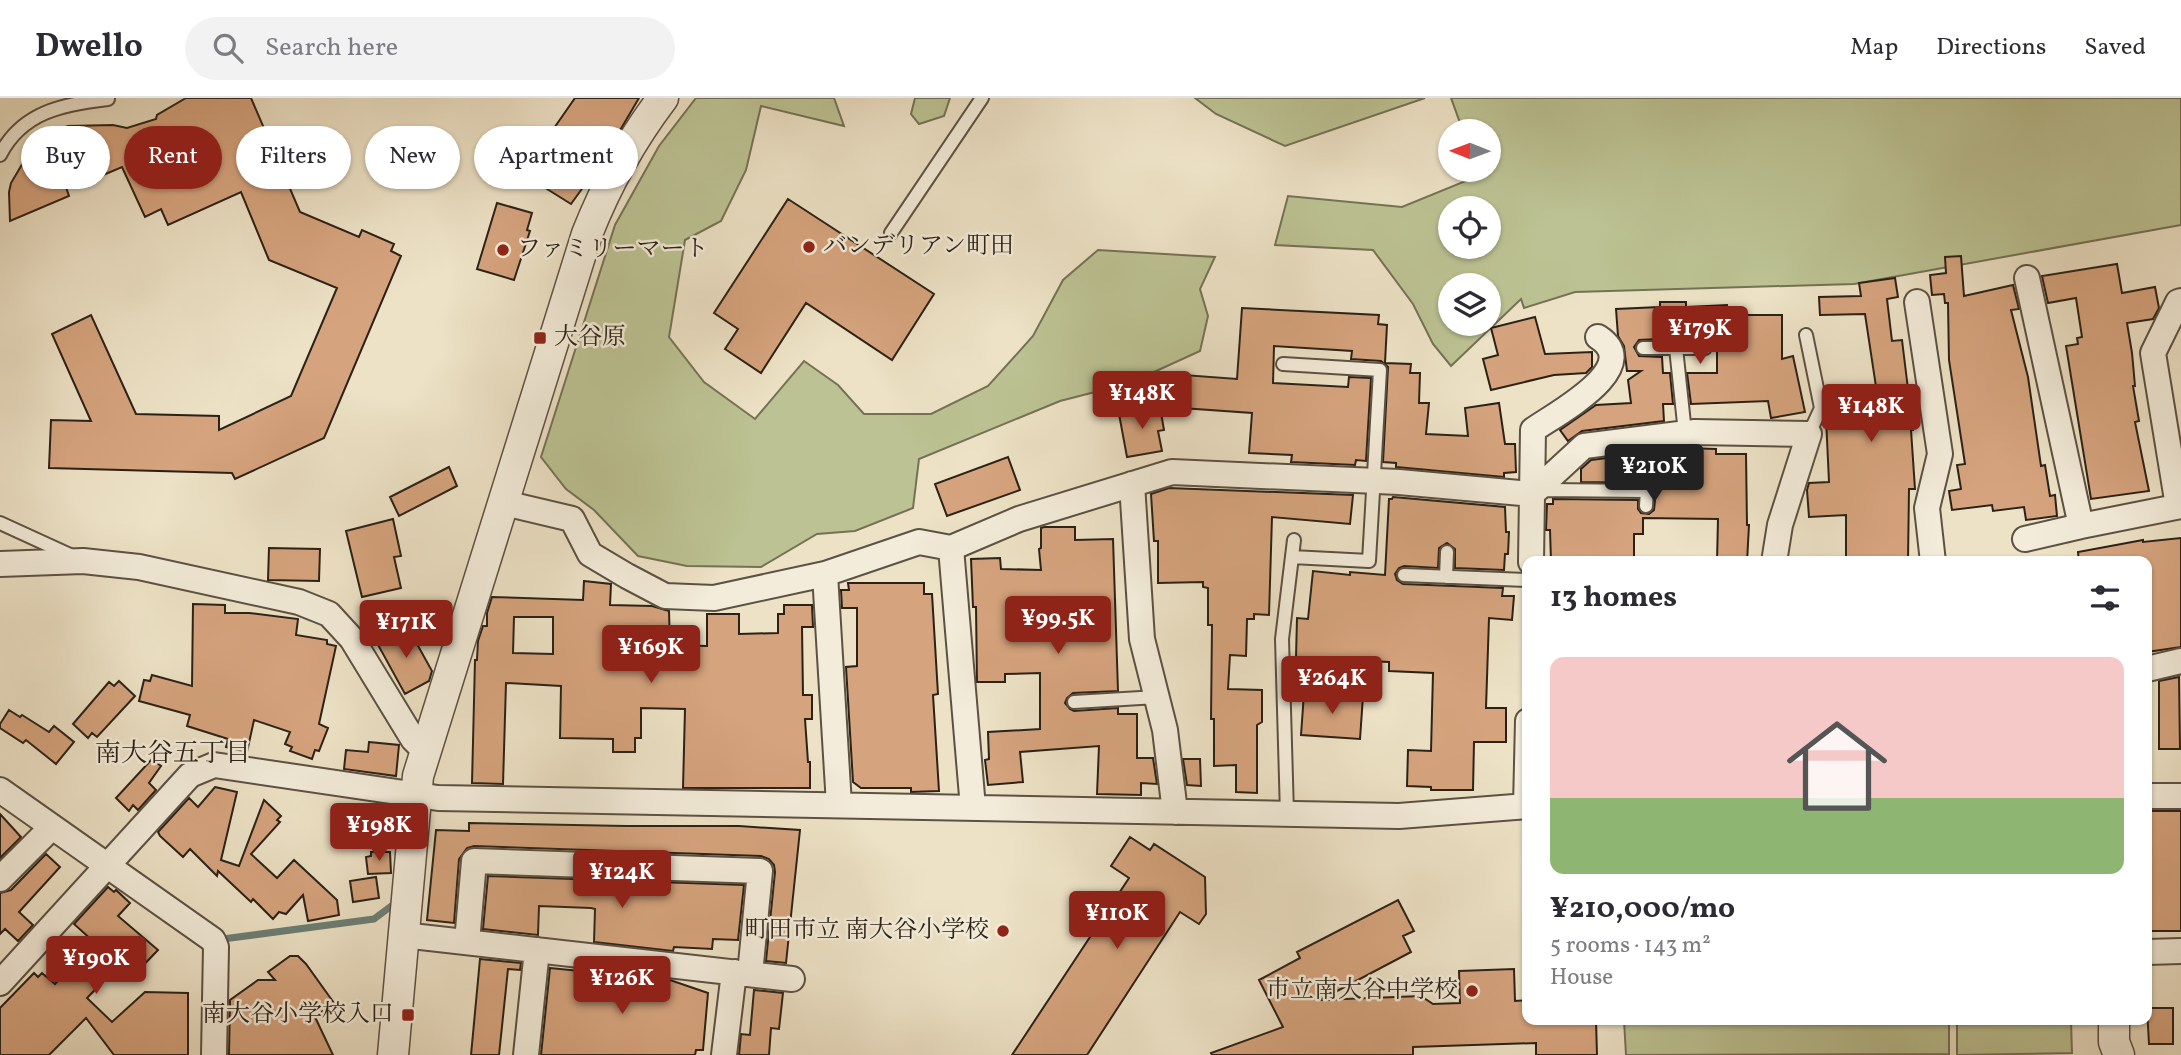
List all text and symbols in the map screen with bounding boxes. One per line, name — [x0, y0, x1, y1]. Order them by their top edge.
search box — [185, 17, 675, 80]
text: Dwello — [35, 25, 143, 71]
icon: search — [209, 29, 247, 67]
text: Search here — [265, 30, 398, 66]
text: Map — [1850, 31, 1898, 65]
text: Directions — [1936, 31, 2046, 65]
text: Saved — [2084, 31, 2146, 65]
north arrow — [1438, 119, 1502, 182]
map controls — [1438, 119, 1501, 336]
chip: Buy — [21, 126, 110, 189]
chip: Rent — [124, 126, 222, 189]
chip: Filters — [236, 126, 351, 189]
chip: New — [365, 126, 460, 189]
chip: Apartment — [474, 126, 638, 189]
button: locate — [1438, 196, 1501, 259]
place label: バンデリアン町田 — [823, 230, 1014, 264]
place label: ファミリーマート — [517, 233, 709, 267]
marker: バンデリアン町田 — [801, 239, 817, 255]
marker: ファミリーマート — [495, 242, 511, 258]
button: layers — [1438, 273, 1501, 336]
pin: ¥179K — [1651, 306, 1749, 366]
text: ¥179K — [1668, 313, 1732, 345]
place label: 大谷原 — [554, 321, 626, 355]
marker: 大谷原 — [532, 330, 548, 346]
pin: ¥148K — [1093, 372, 1191, 431]
text: ¥148K — [1109, 378, 1175, 410]
pin: ¥148K — [1822, 384, 1920, 444]
text: ¥148K — [1838, 391, 1904, 423]
pin: ¥210K — [1605, 444, 1703, 504]
text: ¥210K — [1621, 451, 1687, 483]
text: 13 homes — [1550, 577, 1677, 619]
icon: filters — [2086, 579, 2124, 617]
pin: ¥99.5K — [1001, 596, 1115, 656]
pin: ¥171K — [357, 601, 455, 660]
text: ¥99.5K — [1021, 603, 1095, 635]
text: ¥171K — [376, 607, 436, 639]
pin: ¥169K — [602, 626, 700, 685]
text: ¥169K — [618, 632, 684, 664]
pin: ¥264K — [1283, 656, 1381, 716]
text: ¥264K — [1297, 663, 1367, 695]
icon: home — [1774, 703, 1900, 829]
district label: 南大谷五丁目 — [95, 736, 251, 772]
pin: ¥198K — [330, 804, 428, 863]
text: ¥198K — [346, 810, 412, 842]
pin: ¥124K — [573, 850, 671, 910]
text: ¥124K — [589, 857, 655, 889]
text: ¥210,000/mo — [1550, 888, 1735, 930]
pin: ¥110K — [1068, 892, 1166, 951]
text: ¥110K — [1085, 898, 1149, 930]
place label: 町田市立 南大谷小学校 — [744, 914, 989, 948]
marker: 町田市立 南大谷小学校 — [995, 923, 1011, 939]
text: 5 rooms · 143 m² — [1550, 930, 1711, 962]
pin: ¥190K — [47, 936, 145, 996]
text: ¥190K — [62, 943, 130, 975]
pin: ¥126K — [573, 956, 671, 1016]
text: House — [1550, 962, 1613, 994]
text: ¥126K — [589, 963, 655, 995]
place label: 市立南大谷中学校 — [1266, 974, 1458, 1008]
marker: 市立南大谷中学校 — [1464, 983, 1480, 999]
place label: 南大谷小学校入口 — [202, 998, 394, 1032]
marker: 南大谷小学校入口 — [400, 1007, 416, 1023]

